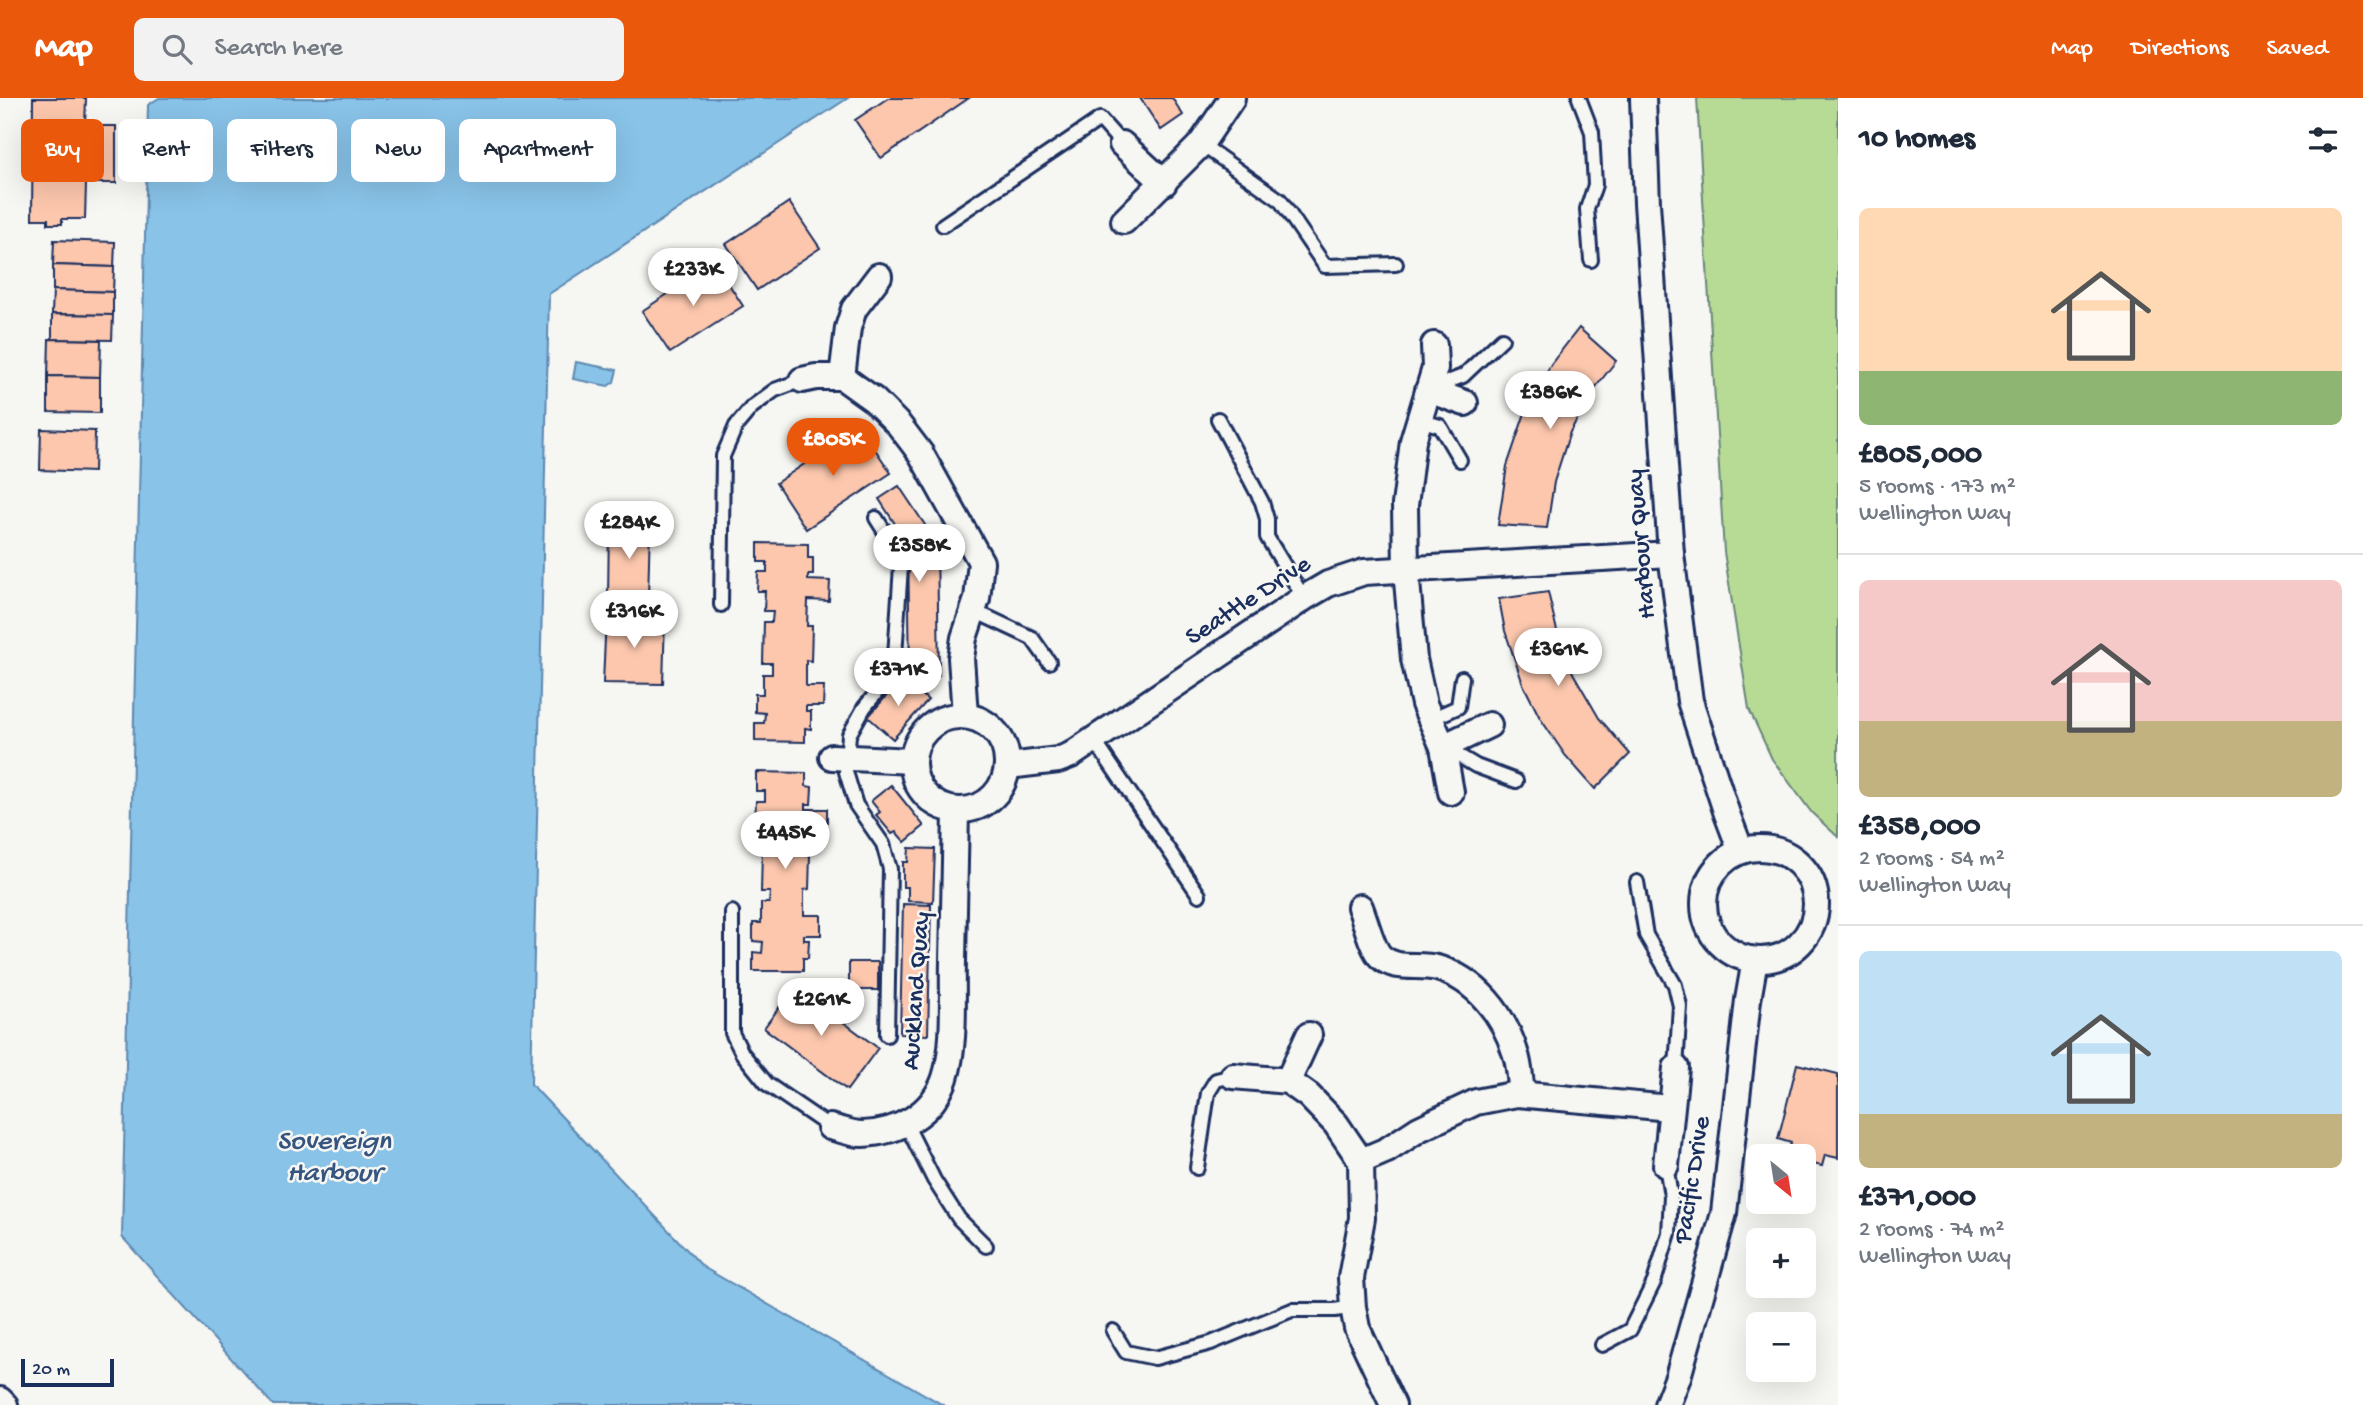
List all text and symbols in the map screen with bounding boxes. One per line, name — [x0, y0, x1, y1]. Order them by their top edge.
search box — [134, 18, 624, 81]
text: Map — [35, 30, 92, 68]
icon: search — [158, 30, 196, 68]
text: Search here — [214, 34, 343, 65]
text: Map — [2051, 35, 2093, 64]
text: Directions — [2131, 35, 2229, 64]
text: Saved — [2267, 35, 2328, 64]
chip: Buy — [21, 119, 104, 182]
chip: Rent — [118, 119, 213, 182]
chip: Filters — [227, 119, 337, 182]
chip: New — [351, 119, 445, 182]
chip: Apartment — [459, 119, 616, 182]
icon: filters — [2304, 121, 2342, 159]
text: 10 homes — [1859, 123, 1975, 158]
pin: £233K — [644, 248, 742, 308]
icon: home — [2038, 253, 2164, 379]
text: £233K — [664, 257, 722, 284]
pin: £386K — [1501, 372, 1599, 431]
text: £386K — [1520, 380, 1580, 407]
pin: £805K — [784, 418, 882, 478]
text: £805K — [803, 427, 863, 454]
text: £805,000 — [1859, 439, 1982, 474]
street label: Harbour Quay — [1621, 468, 1665, 620]
text: 5 rooms · 173 m² — [1859, 474, 2016, 501]
text: Wellington Way — [1859, 501, 2011, 528]
pin: £284K — [580, 502, 678, 561]
text: £284K — [600, 510, 658, 537]
pin: £358K — [870, 524, 968, 584]
text: £358K — [889, 533, 949, 560]
street label: Seattle Drive — [1181, 550, 1318, 654]
pin: £316K — [585, 590, 683, 650]
text: £316K — [606, 599, 662, 626]
icon: home — [2038, 625, 2164, 751]
pin: £361K — [1509, 628, 1607, 688]
text: £361K — [1530, 637, 1586, 664]
pin: £371K — [849, 648, 947, 708]
text: £371K — [870, 657, 926, 684]
text: £358,000 — [1859, 811, 1981, 846]
pin: £445K — [736, 812, 834, 871]
text: £445K — [757, 820, 813, 847]
text: 2 rooms · 54 m² — [1859, 846, 2005, 873]
text: Wellington Way — [1859, 873, 2011, 900]
street label: Auckland Quay — [897, 911, 939, 1071]
pin: £261K — [772, 978, 870, 1038]
text: £261K — [793, 987, 849, 1014]
icon: home — [2038, 996, 2164, 1122]
street label: Pacific Drive — [1668, 1114, 1719, 1247]
water label: Sovereign Harbour — [277, 1126, 392, 1191]
north arrow — [1746, 1144, 1816, 1214]
map controls — [1746, 1144, 1816, 1382]
text: £371,000 — [1859, 1182, 1976, 1217]
text: 2 rooms · 74 m² — [1859, 1217, 2004, 1244]
button: + — [1746, 1228, 1816, 1298]
text: Wellington Way — [1859, 1244, 2011, 1271]
button: − — [1746, 1312, 1816, 1382]
scale bar — [21, 1356, 114, 1388]
text: 20 m — [32, 1359, 70, 1382]

